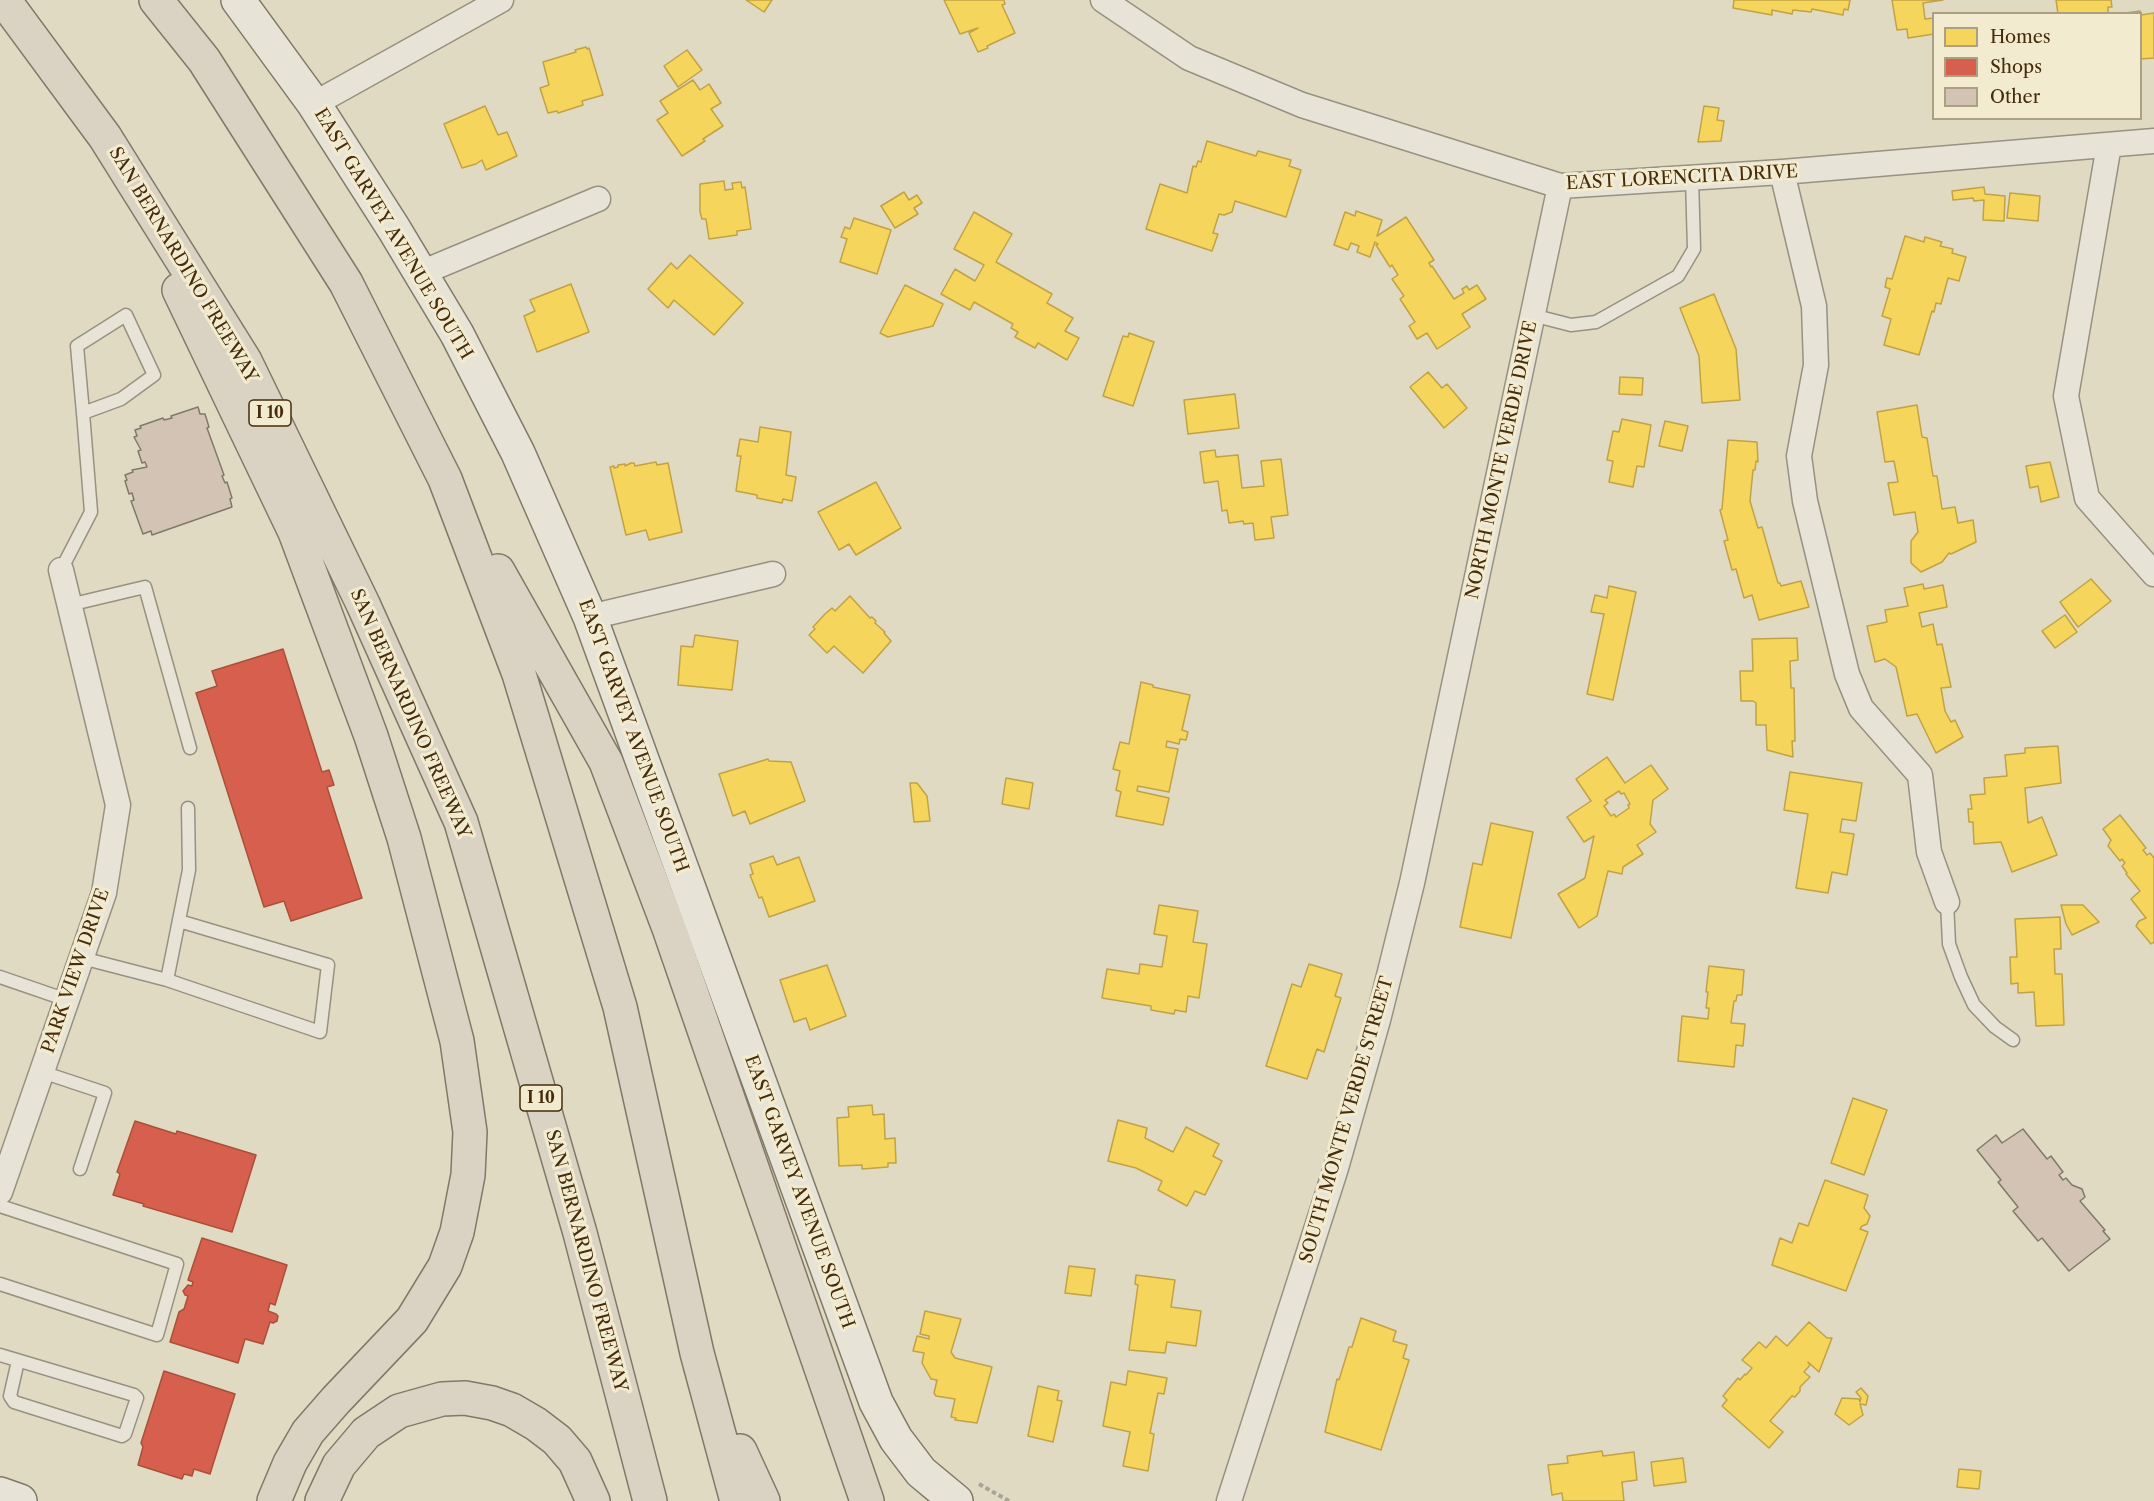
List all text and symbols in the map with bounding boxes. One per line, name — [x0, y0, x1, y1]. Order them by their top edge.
legend — [1932, 12, 2142, 120]
text: Homes — [1990, 26, 2051, 48]
text: Shops — [1990, 56, 2042, 78]
text: Other — [1990, 86, 2040, 108]
street label: EAST GARVEY AVENUE SOUTH — [309, 104, 477, 364]
street label: SAN BERNARDINO FREEWAY — [104, 143, 262, 387]
street label: EAST LORENCITA DRIVE — [1565, 161, 1799, 195]
street label: NORTH MONTE VERDE DRIVE — [1462, 319, 1542, 601]
road number: I 10 — [249, 400, 291, 426]
street label: SAN BERNARDINO FREEWAY — [345, 586, 475, 842]
street label: EAST GARVEY AVENUE SOUTH — [573, 596, 693, 876]
street label: PARK VIEW DRIVE — [38, 886, 114, 1056]
street label: SOUTH MONTE VERDE STREET — [1296, 974, 1398, 1266]
street label: EAST GARVEY AVENUE SOUTH — [739, 1052, 859, 1332]
road number: I 10 — [520, 1085, 562, 1111]
street label: SAN BERNARDINO FREEWAY — [540, 1127, 632, 1395]

